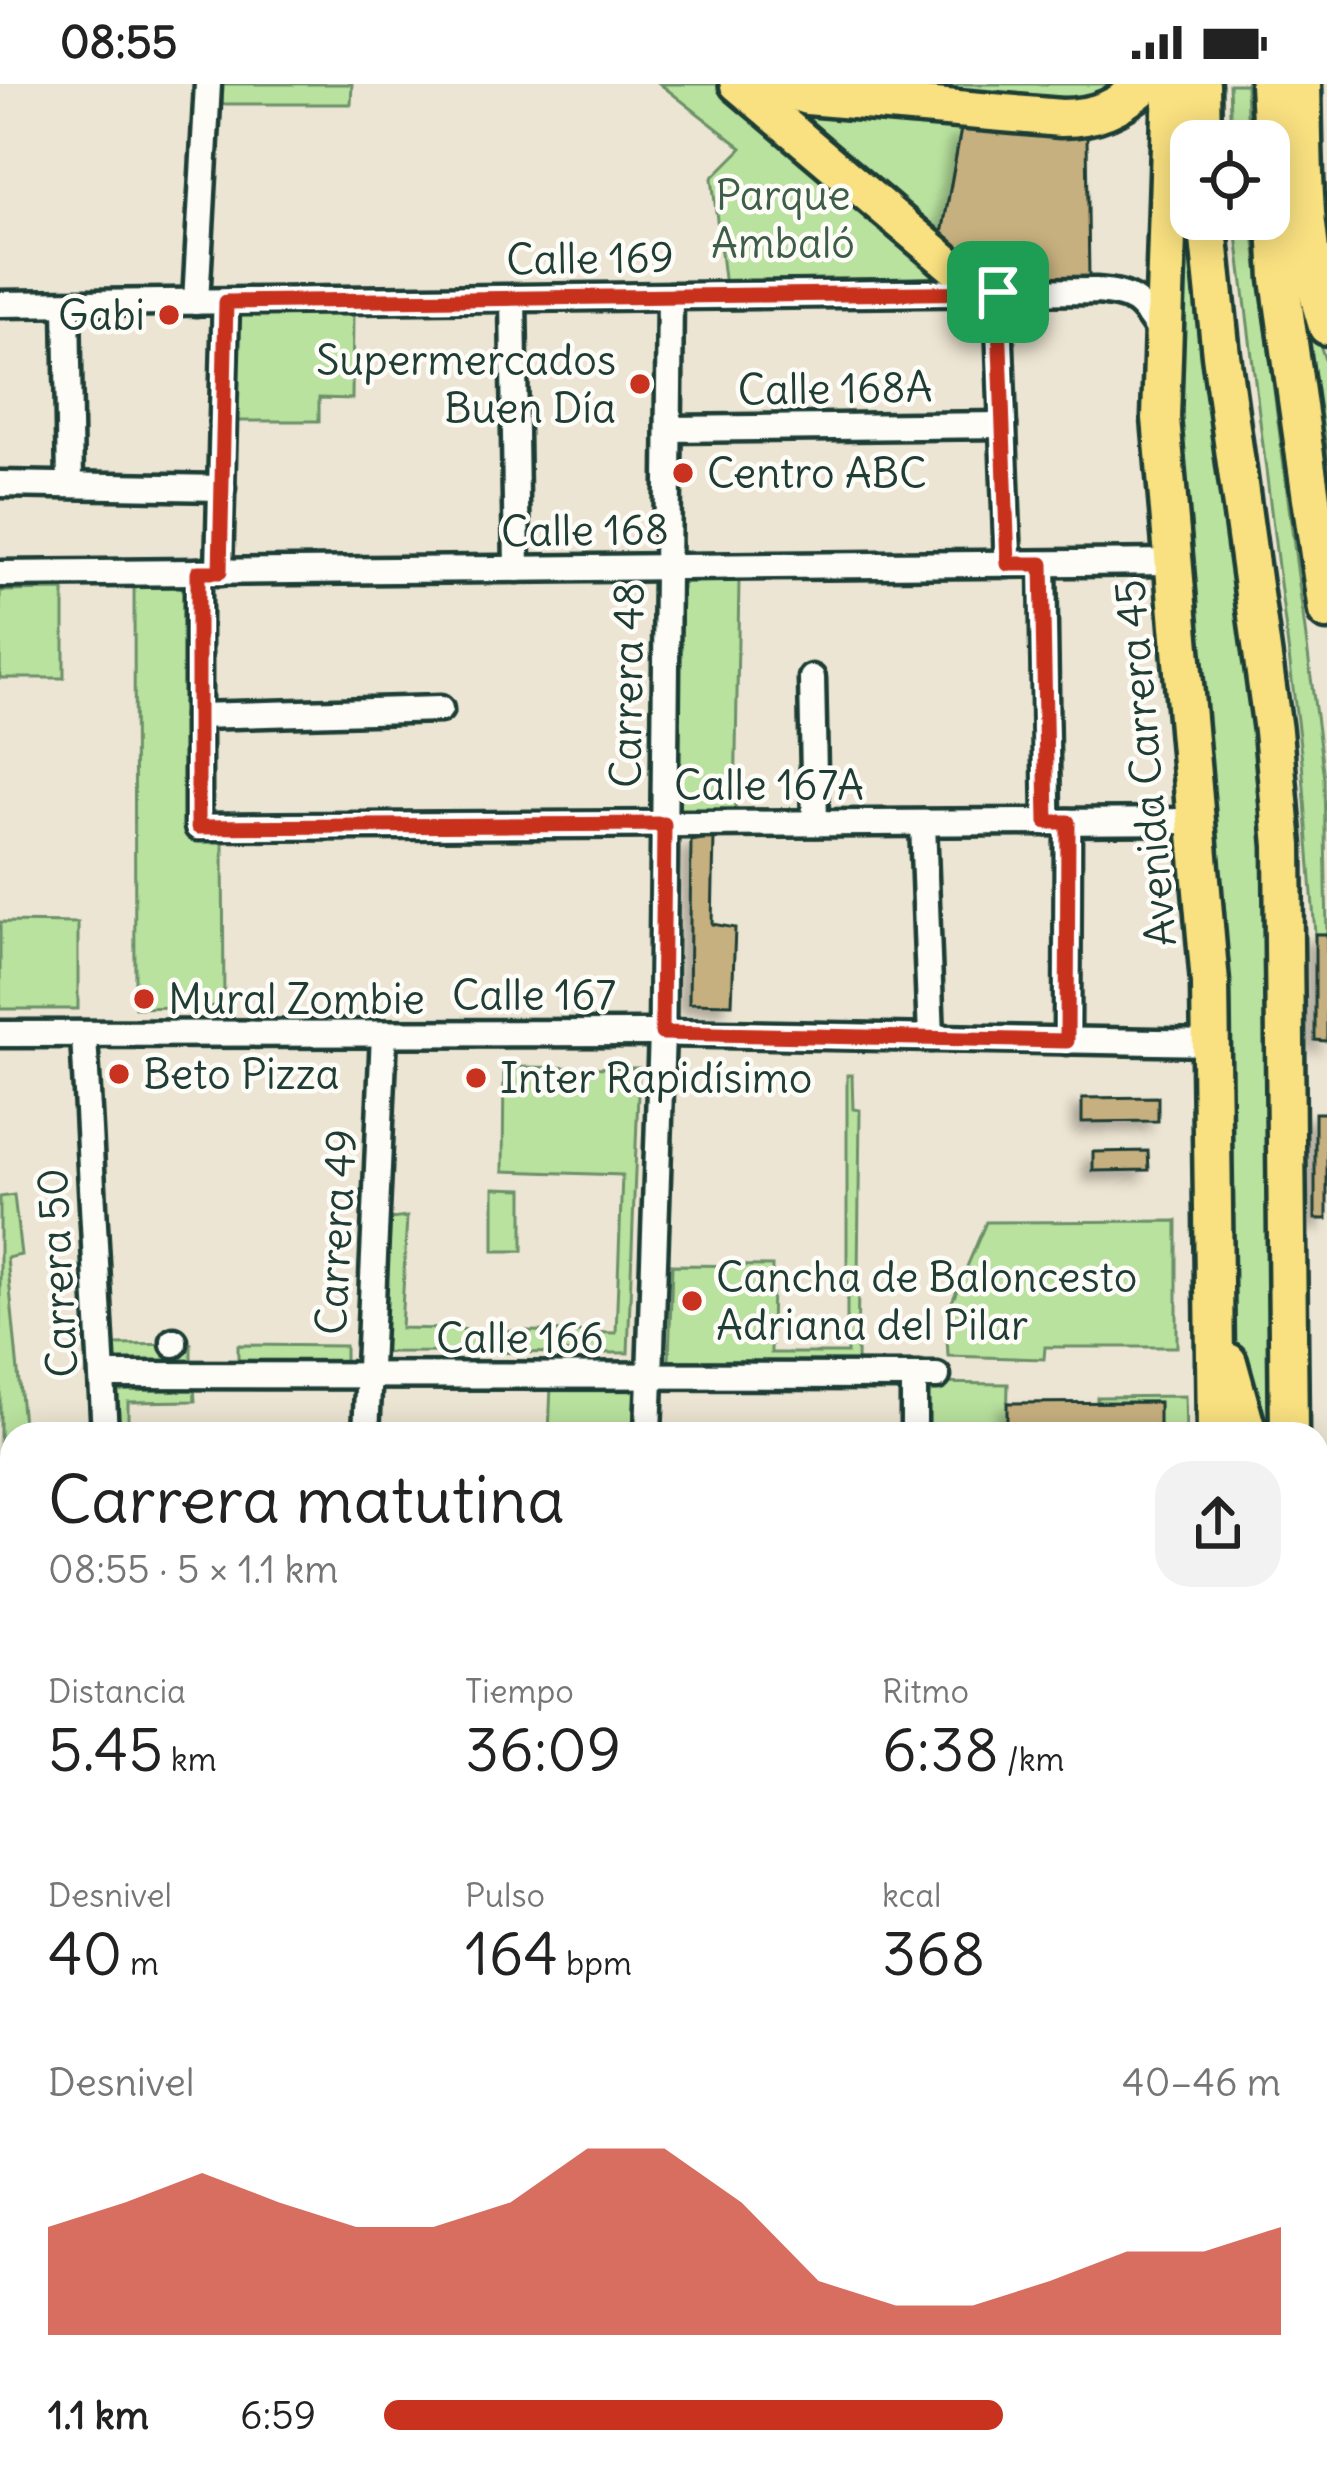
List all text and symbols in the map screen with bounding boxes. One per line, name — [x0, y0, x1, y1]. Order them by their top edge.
text: 08:55 — [60, 14, 177, 70]
map controls — [1170, 120, 1290, 240]
button: locate — [1170, 120, 1290, 240]
park label: Parque Ambaló — [711, 169, 855, 269]
street label: Calle 169 — [506, 231, 674, 285]
pin — [947, 241, 1049, 343]
icon: arrive — [965, 259, 1031, 325]
place label: Gabi — [58, 289, 145, 341]
marker: Gabi — [156, 302, 182, 328]
place label: Supermercados Buen Día — [316, 334, 616, 434]
street label: Calle 168A — [737, 360, 933, 416]
marker: Supermercados Buen Día — [627, 371, 653, 397]
place label: Centro ABC — [707, 447, 927, 499]
marker: Centro ABC — [670, 460, 696, 486]
street label: Calle 168 — [501, 503, 669, 557]
street label: Avenida Carrera 45 — [1103, 577, 1187, 949]
street label: Carrera 48 — [599, 582, 655, 788]
street label: Calle 167A — [674, 759, 864, 811]
street label: Calle 167 — [452, 969, 616, 1021]
place label: Mural Zombie — [168, 973, 425, 1025]
marker: Mural Zombie — [131, 986, 157, 1012]
place label: Beto Pizza — [143, 1048, 339, 1100]
place label: Inter Rapidísimo — [500, 1052, 812, 1104]
marker: Beto Pizza — [106, 1061, 132, 1087]
marker: Inter Rapidísimo — [463, 1065, 489, 1091]
street label: Carrera 49 — [305, 1128, 367, 1336]
street label: Carrera 50 — [26, 1167, 88, 1379]
place label: Cancha de Baloncesto Adriana del Pilar — [716, 1251, 1137, 1351]
marker: Cancha de Baloncesto Adriana del Pilar — [679, 1288, 705, 1314]
street label: Calle 166 — [436, 1312, 604, 1364]
text: Carrera matutina — [48, 1458, 565, 1541]
button: share — [1155, 1461, 1281, 1587]
text: 08:55 · 5 × 1.1 km — [48, 1545, 339, 1594]
text: Distancia — [48, 1670, 186, 1712]
text: Tiempo — [465, 1670, 574, 1712]
text: Ritmo — [882, 1670, 969, 1712]
text: 5.45 — [48, 1712, 163, 1787]
text: 36:09 — [465, 1712, 621, 1787]
text: 6:38 — [882, 1712, 999, 1787]
text: km — [163, 1738, 217, 1780]
text: /km — [999, 1738, 1064, 1780]
text: Desnivel — [48, 1874, 172, 1916]
text: Pulso — [465, 1874, 545, 1916]
text: kcal — [882, 1874, 941, 1916]
text: 40 — [48, 1916, 122, 1991]
text: 164 — [465, 1916, 558, 1991]
text: 368 — [882, 1916, 985, 1991]
text: m — [122, 1942, 159, 1984]
text: bpm — [558, 1942, 632, 1984]
text: Desnivel — [48, 2058, 194, 2107]
text: 40–46 m — [1122, 2058, 1281, 2107]
text: 1.1 km — [48, 2391, 149, 2440]
text: 6:59 — [240, 2391, 316, 2440]

